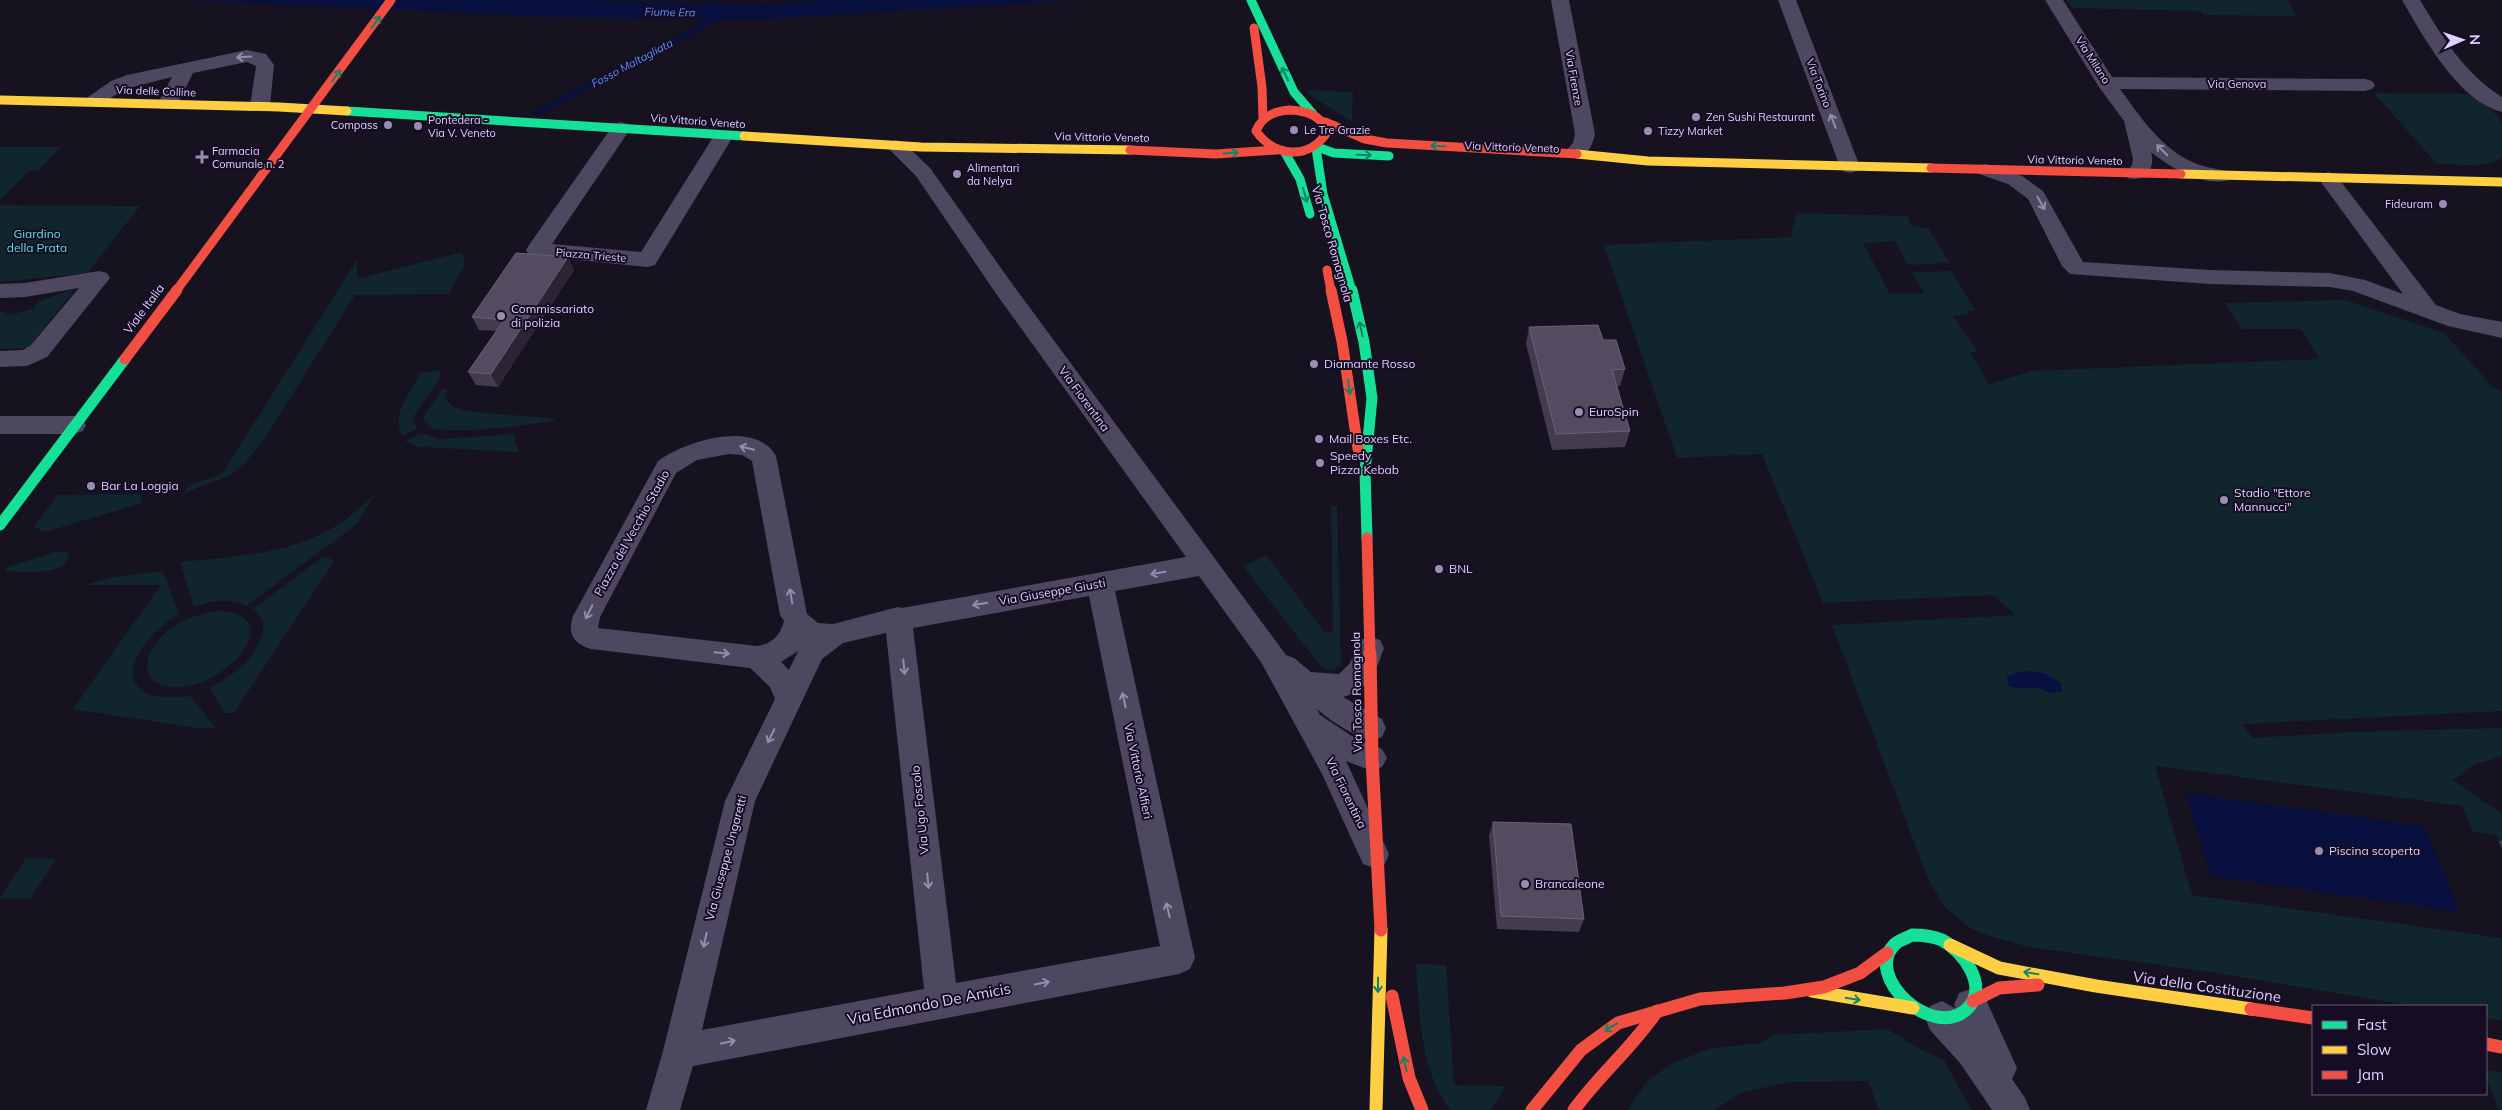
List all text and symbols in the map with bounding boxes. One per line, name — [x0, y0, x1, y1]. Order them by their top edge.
water label: Fiume Era — [645, 5, 696, 19]
north arrow — [2437, 15, 2487, 65]
one-way arrow — [370, 16, 381, 29]
street label: Via Milano — [2072, 34, 2114, 86]
text: N — [2466, 34, 2484, 45]
water label: Fosso Maltagliata — [589, 35, 676, 90]
street label: Via Firenze — [1562, 49, 1586, 107]
one-way arrow — [236, 52, 252, 61]
street label: Via Torino — [1803, 57, 1835, 109]
one-way arrow — [1280, 67, 1289, 82]
one-way arrow — [330, 70, 341, 83]
street label: Via Genova — [2208, 77, 2266, 91]
street label: Via delle Colline — [116, 83, 196, 99]
place label: Zen Sushi Restaurant — [1706, 110, 1815, 124]
street label: Via Vittorio Veneto — [650, 111, 746, 131]
marker: Zen Sushi Restaurant — [1690, 111, 1702, 123]
place label: Pontedera - Via V. Veneto — [428, 113, 496, 140]
one-way arrow — [1828, 114, 1837, 129]
place label: Compass — [331, 118, 378, 132]
marker: Compass — [382, 119, 394, 131]
marker: Pontedera - Via V. Veneto — [412, 120, 424, 132]
place label: Le Tre Grazie — [1304, 123, 1370, 137]
marker: Le Tre Grazie — [1288, 124, 1300, 136]
place label: Tizzy Market — [1658, 124, 1723, 138]
marker: Tizzy Market — [1642, 125, 1654, 137]
street label: Via Vittorio Veneto — [1054, 129, 1150, 145]
street label: Via Vittorio Veneto — [1464, 138, 1560, 156]
one-way arrow — [1430, 142, 1446, 151]
place label: Farmacia Comunale n. 2 — [212, 144, 285, 171]
one-way arrow — [2156, 144, 2169, 156]
one-way arrow — [1223, 149, 1239, 158]
one-way arrow — [1356, 150, 1372, 159]
marker: Farmacia Comunale n. 2 — [196, 151, 208, 163]
street label: Via Vittorio Veneto — [2027, 152, 2123, 168]
place label: Alimentari da Nelya — [967, 161, 1019, 188]
marker: Alimentari da Nelya — [951, 168, 963, 180]
street label: Via Tosco Romagnola — [1309, 184, 1356, 304]
one-way arrow — [1300, 187, 1310, 203]
one-way arrow — [2037, 195, 2046, 210]
place label: Fideuram — [2385, 197, 2433, 211]
marker: Fideuram — [2437, 198, 2449, 210]
park label: Giardino della Prata — [7, 226, 67, 255]
street label: Piazza Trieste — [555, 245, 627, 265]
street label: Viale Italia — [120, 281, 167, 337]
place label: Commissariato di polizia — [511, 301, 594, 330]
marker: Commissariato di polizia — [495, 310, 507, 322]
one-way arrow — [1356, 322, 1365, 338]
place label: Diamante Rosso — [1324, 356, 1416, 371]
marker: Diamante Rosso — [1308, 358, 1320, 370]
street label: Via Fiorentina — [1056, 363, 1113, 434]
one-way arrow — [1344, 379, 1354, 395]
place label: EuroSpin — [1589, 404, 1639, 419]
marker: EuroSpin — [1573, 406, 1585, 418]
place label: Mail Boxes Etc. — [1329, 431, 1412, 446]
marker: Mail Boxes Etc. — [1313, 433, 1325, 445]
one-way arrow — [740, 443, 756, 452]
place label: Speedy Pizza Kebab — [1330, 448, 1399, 477]
marker: Speedy Pizza Kebab — [1314, 457, 1326, 469]
street label: Piazza del Vecchio Stadio — [591, 467, 673, 598]
place label: Bar La Loggia — [101, 478, 179, 493]
marker: Bar La Loggia — [85, 480, 97, 492]
place label: Stadio "Ettore Mannucci" — [2234, 485, 2310, 514]
marker: Stadio "Ettore Mannucci" — [2218, 494, 2230, 506]
place label: BNL — [1449, 561, 1473, 576]
marker: BNL — [1433, 563, 1445, 575]
one-way arrow — [1150, 568, 1166, 578]
street label: Via Giuseppe Giusti — [997, 575, 1107, 608]
one-way arrow — [785, 589, 795, 605]
one-way arrow — [973, 600, 989, 610]
one-way arrow — [584, 604, 594, 619]
street label: Via Tosco Romagnola — [1348, 632, 1365, 752]
one-way arrow — [714, 648, 730, 658]
one-way arrow — [899, 659, 909, 675]
one-way arrow — [1118, 692, 1128, 708]
street label: Via Vittorio Alfieri — [1121, 722, 1156, 820]
one-way arrow — [765, 728, 775, 743]
street label: Via Fiorentina — [1323, 755, 1370, 831]
street label: Via Ugo Foscolo — [907, 765, 932, 855]
street label: Via Giuseppe Ungaretti — [702, 794, 749, 922]
place label: Piscina scoperta — [2329, 843, 2420, 858]
marker: Piscina scoperta — [2313, 845, 2325, 857]
one-way arrow — [923, 872, 933, 888]
place label: Brancaleone — [1535, 876, 1605, 891]
marker: Brancaleone — [1519, 878, 1531, 890]
one-way arrow — [1163, 902, 1172, 918]
one-way arrow — [700, 931, 709, 947]
street label: Via della Costituzione — [2132, 967, 2282, 1006]
one-way arrow — [2024, 968, 2040, 978]
one-way arrow — [1374, 976, 1383, 992]
street label: Via Edmondo De Amicis — [846, 978, 1012, 1029]
one-way arrow — [1034, 978, 1050, 987]
one-way arrow — [1845, 994, 1861, 1004]
legend — [2312, 1005, 2487, 1095]
text: Fast — [2357, 1015, 2387, 1034]
one-way arrow — [1605, 1022, 1619, 1032]
one-way arrow — [719, 1036, 735, 1046]
text: Slow — [2357, 1040, 2391, 1059]
one-way arrow — [1400, 1057, 1409, 1073]
text: Jam — [2357, 1065, 2384, 1084]

